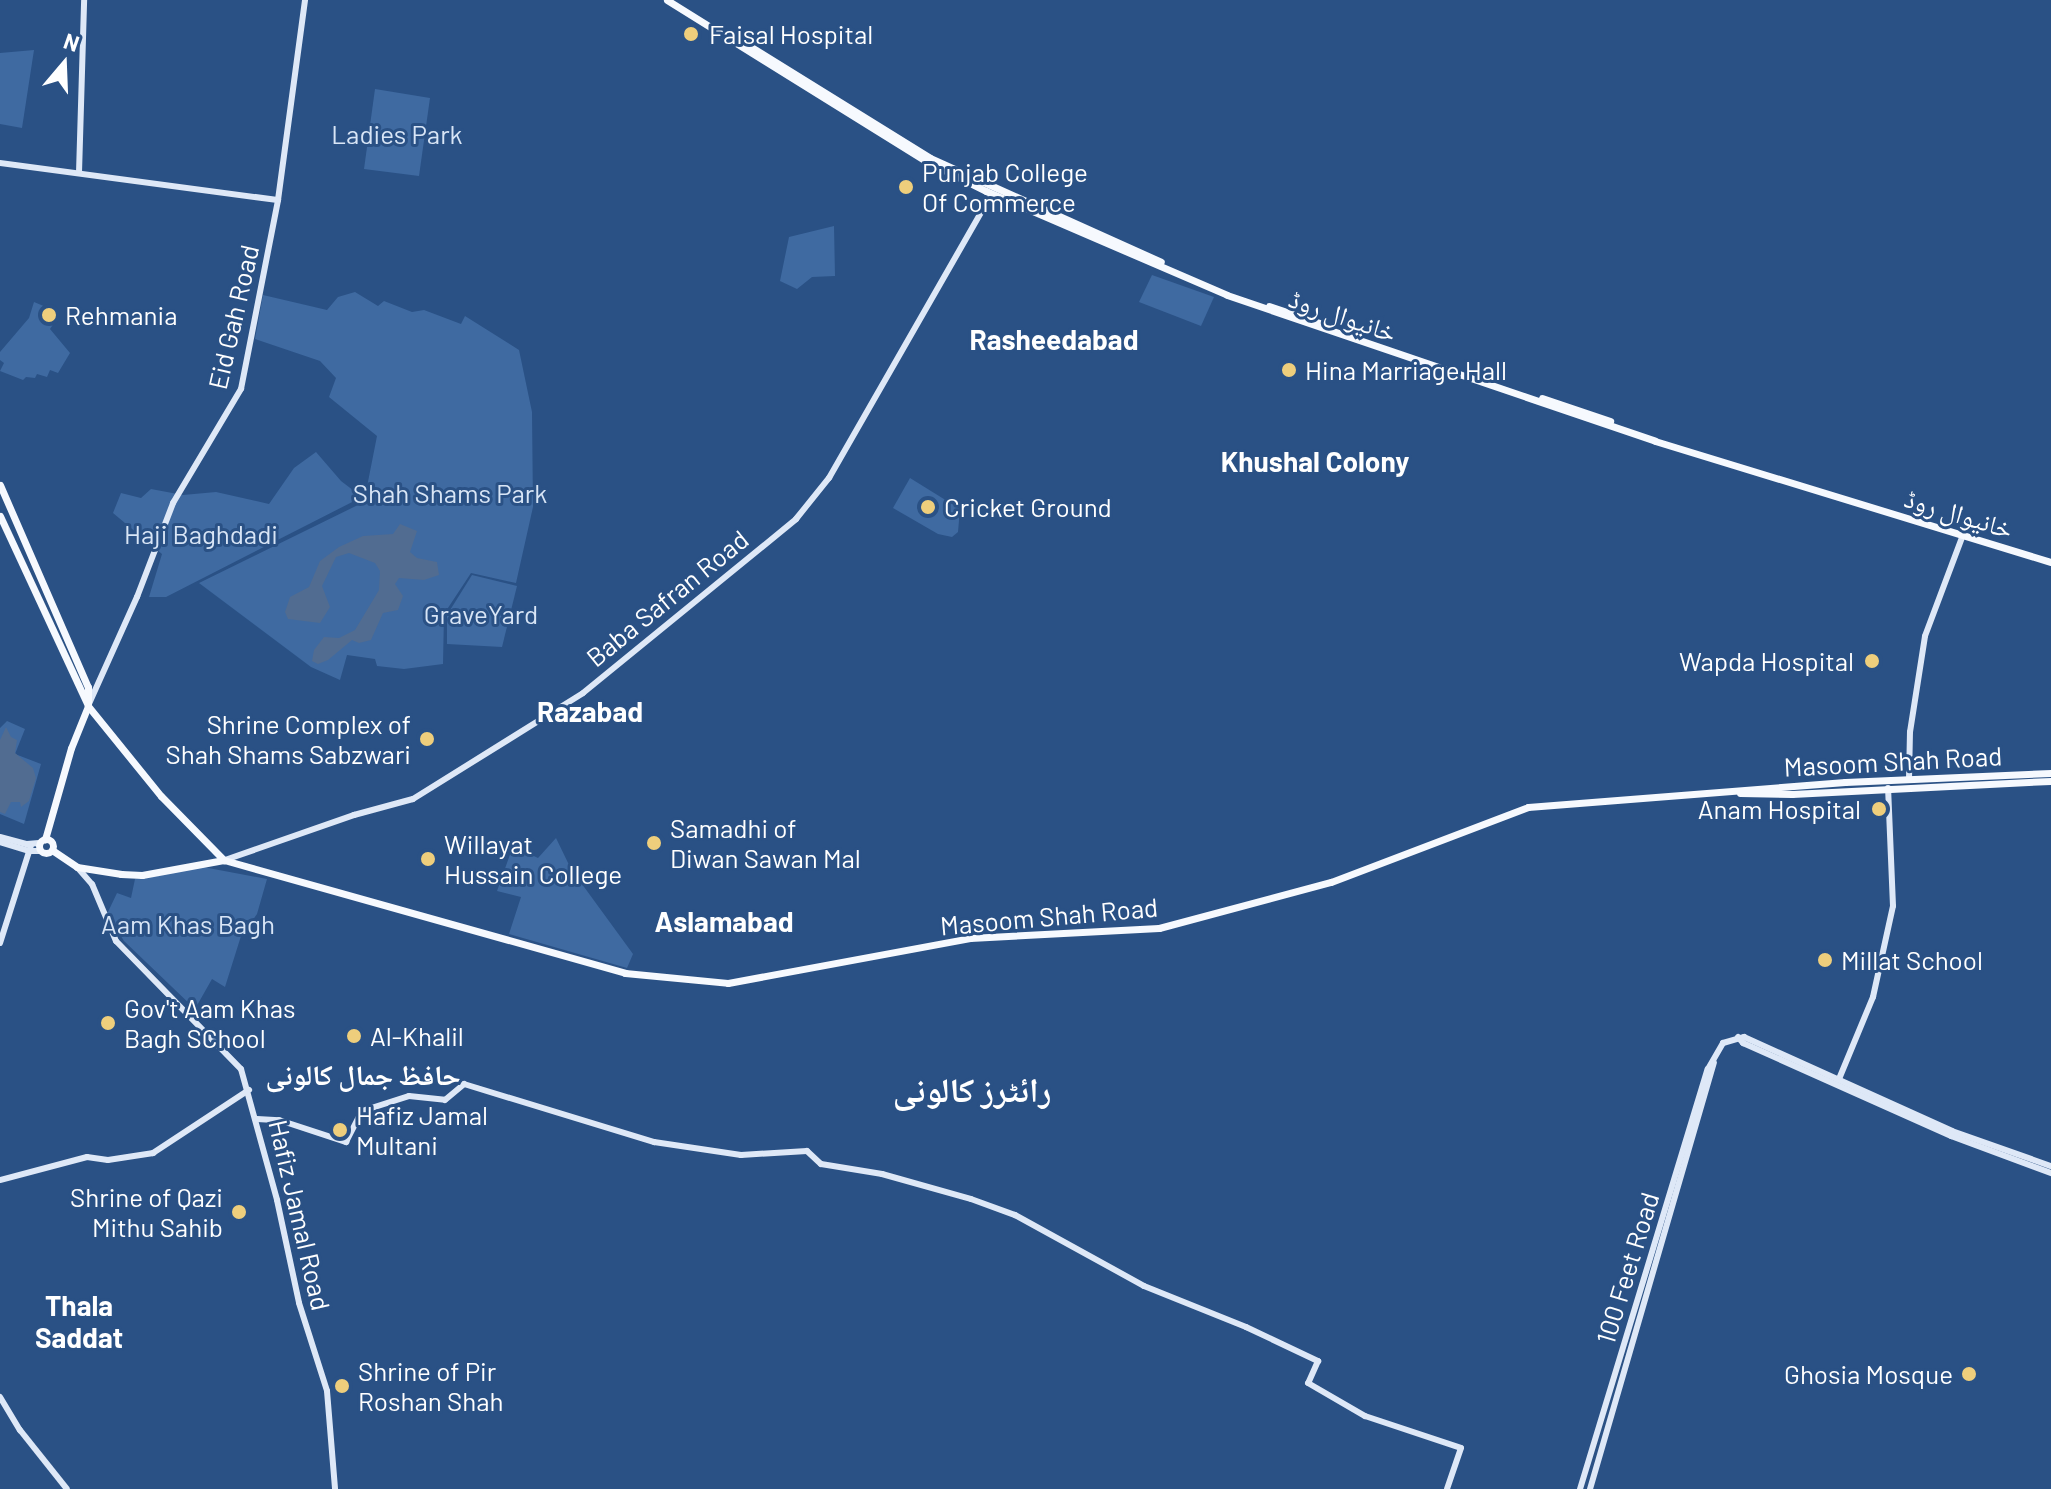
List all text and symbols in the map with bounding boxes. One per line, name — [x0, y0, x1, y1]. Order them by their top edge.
place label: Faisal Hospital — [709, 18, 873, 50]
marker: Faisal Hospital — [680, 23, 702, 45]
north arrow — [24, 24, 104, 104]
text: N — [61, 27, 83, 56]
park label: Ladies Park — [331, 118, 463, 150]
place label: Punjab College Of Commerce — [922, 156, 1088, 218]
marker: Punjab College Of Commerce — [897, 178, 915, 196]
street label: Eid Gah Road — [201, 242, 265, 392]
street label: خانیوال روڈ — [1285, 282, 1401, 348]
place label: Rehmania — [65, 299, 177, 331]
marker: Rehmania — [40, 306, 58, 324]
district label: Rasheedabad — [970, 322, 1138, 356]
place label: Hina Marriage Hall — [1305, 354, 1507, 386]
marker: Hina Marriage Hall — [1280, 361, 1298, 379]
district label: Khushal Colony — [1221, 444, 1409, 478]
park label: Shah Shams Park — [353, 477, 547, 509]
street label: خانیوال روڈ — [1901, 482, 2017, 544]
place label: Cricket Ground — [944, 491, 1112, 523]
marker: Cricket Ground — [919, 498, 937, 516]
park label: Haji Baghdadi — [124, 518, 278, 550]
street label: Baba Safran Road — [580, 523, 754, 673]
park label: GraveYard — [424, 598, 538, 630]
place label: Wapda Hospital — [1679, 645, 1854, 677]
marker: Wapda Hospital — [1861, 650, 1883, 672]
district label: Razabad — [537, 694, 643, 728]
place label: Shrine Complex of Shah Shams Sabzwari — [166, 708, 411, 770]
marker: Shrine Complex of Shah Shams Sabzwari — [418, 730, 436, 748]
street label: Masoom Shah Road — [1783, 740, 2003, 782]
place label: Anam Hospital — [1698, 793, 1861, 825]
marker: Anam Hospital — [1868, 798, 1890, 820]
place label: Samadhi of Diwan Sawan Mal — [670, 812, 861, 874]
place label: Willayat Hussain College — [444, 828, 622, 890]
marker: Samadhi of Diwan Sawan Mal — [645, 834, 663, 852]
marker: Willayat Hussain College — [419, 850, 437, 868]
street label: Masoom Shah Road — [939, 891, 1159, 941]
district label: Aslamabad — [654, 904, 794, 938]
park label: Aam Khas Bagh — [101, 908, 275, 940]
place label: Millat School — [1841, 944, 1983, 976]
marker: Millat School — [1816, 951, 1834, 969]
place label: Gov't Aam Khas Bagh SChool — [124, 992, 295, 1054]
marker: Gov't Aam Khas Bagh SChool — [99, 1014, 117, 1032]
place label: Al-Khalil — [370, 1020, 464, 1052]
marker: Al-Khalil — [345, 1027, 363, 1045]
district label: حافظ جمال کالونی — [265, 1057, 461, 1091]
district label: رائٹرز کالونی — [893, 1069, 1051, 1109]
place label: Hafiz Jamal Multani — [356, 1099, 488, 1160]
street label: Hafiz Jamal Road — [263, 1117, 337, 1313]
marker: Hafiz Jamal Multani — [331, 1121, 349, 1139]
place label: Shrine of Qazi Mithu Sahib — [70, 1181, 223, 1242]
street label: 100 Feet Road — [1589, 1188, 1665, 1348]
marker: Shrine of Qazi Mithu Sahib — [230, 1203, 248, 1221]
district label: Thala Saddat — [35, 1288, 123, 1354]
place label: Shrine of Pir Roshan Shah — [358, 1355, 504, 1416]
place label: Ghosia Mosque — [1784, 1358, 1953, 1390]
marker: Ghosia Mosque — [1960, 1365, 1978, 1383]
marker: Shrine of Pir Roshan Shah — [333, 1377, 351, 1395]

